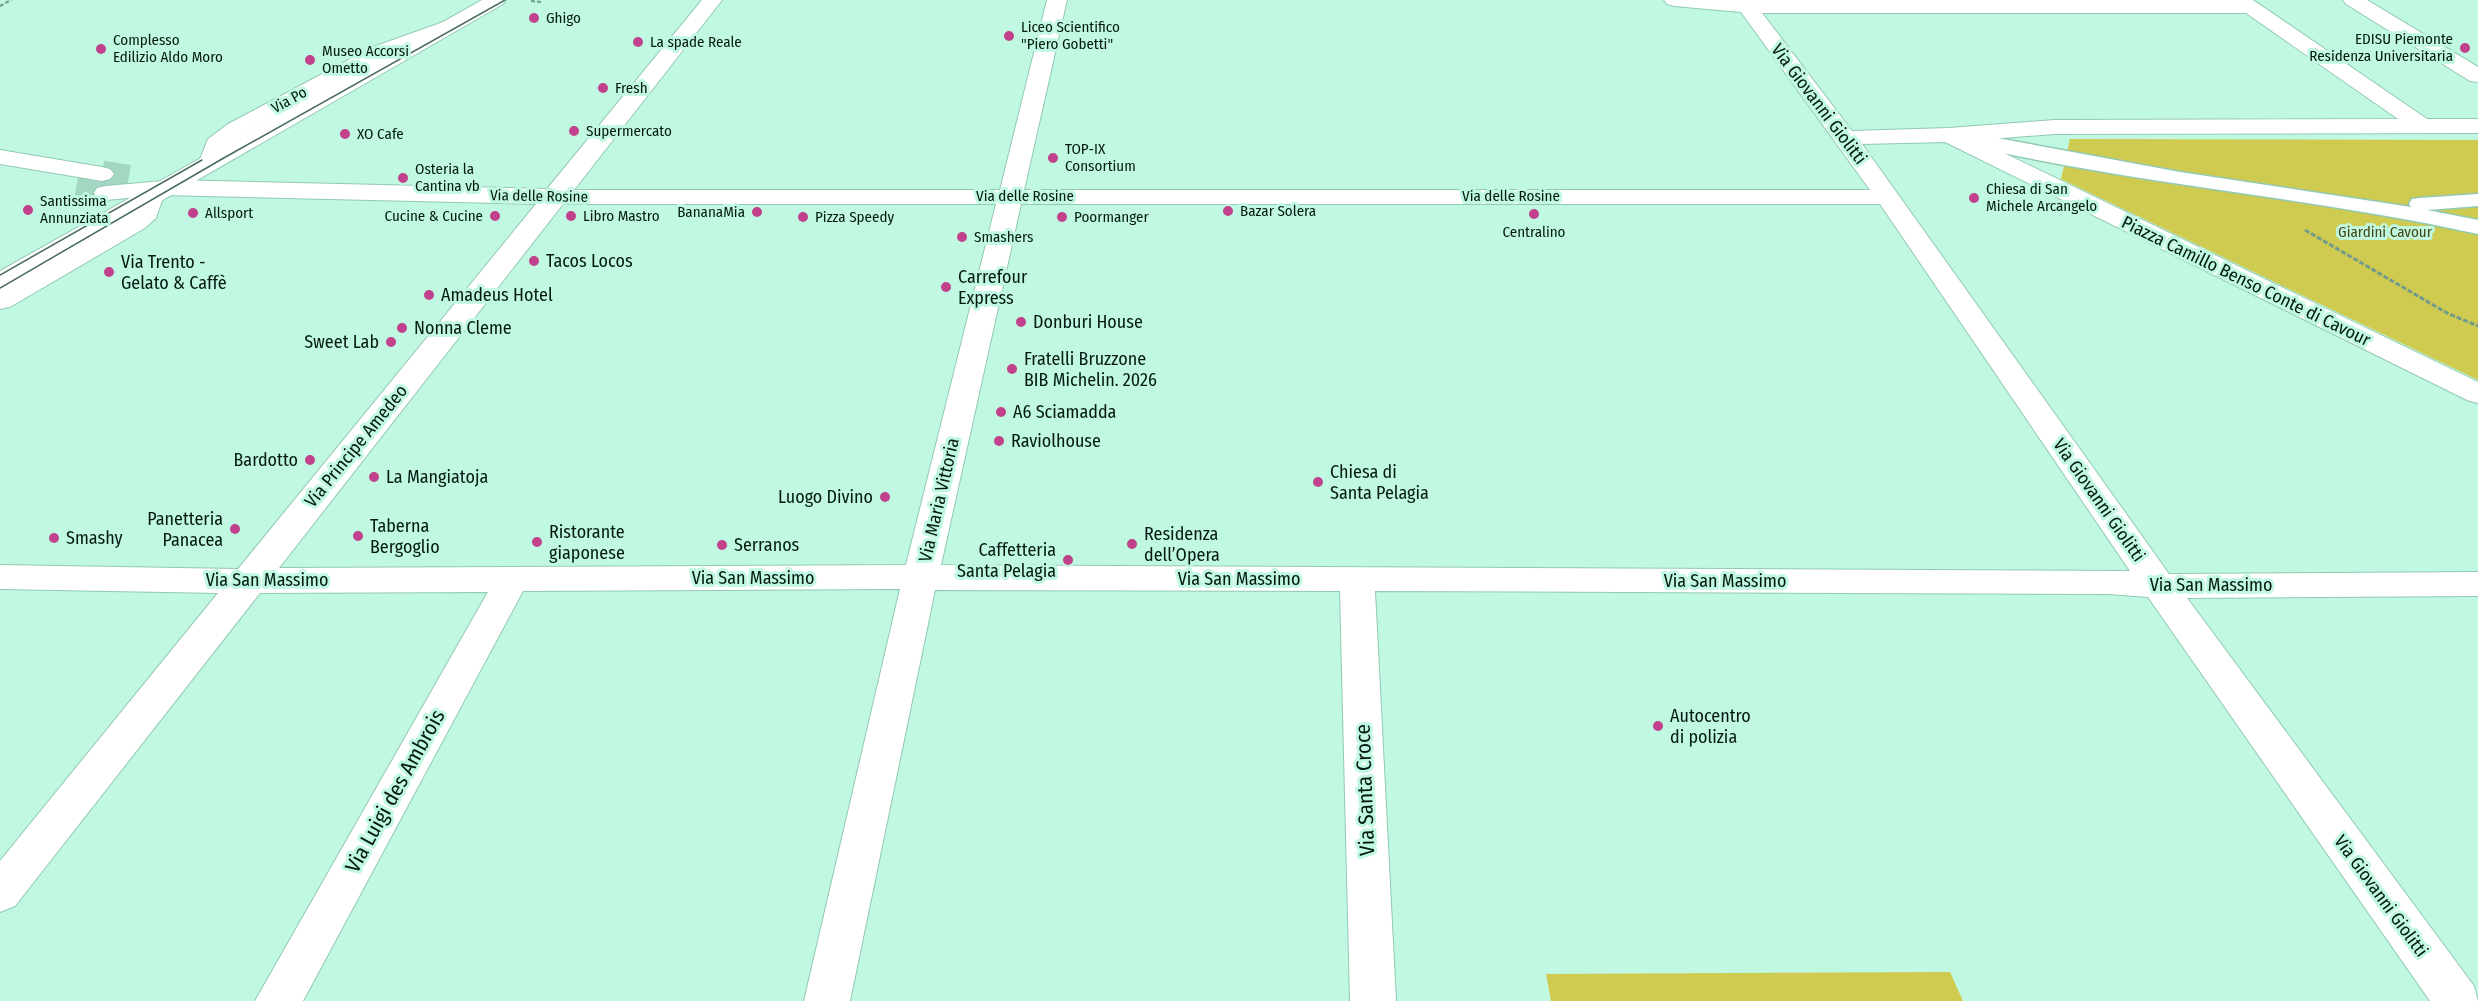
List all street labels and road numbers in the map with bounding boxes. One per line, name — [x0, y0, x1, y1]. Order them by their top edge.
street label: Via Giovanni Giolitti — [1767, 39, 1871, 169]
street label: Via Po — [268, 83, 310, 117]
street label: Via delle Rosine — [490, 186, 588, 206]
street label: Via delle Rosine — [976, 187, 1074, 205]
street label: Via delle Rosine — [1462, 187, 1560, 205]
street label: Piazza Camillo Benso Conte di Cavour — [2118, 211, 2375, 351]
street label: Via Principe Amedeo — [300, 380, 412, 512]
street label: Via Giovanni Giolitti — [2048, 434, 2150, 566]
street label: Via Maria Vittoria — [914, 436, 964, 564]
street label: Via San Massimo — [692, 567, 814, 589]
street label: Via San Massimo — [1178, 568, 1300, 590]
street label: Via San Massimo — [206, 569, 328, 591]
street label: Via San Massimo — [1664, 570, 1786, 592]
street label: Via San Massimo — [2150, 574, 2272, 596]
street label: Via Luigi des Ambrois — [339, 705, 451, 877]
street label: Via Santa Croce — [1350, 724, 1380, 856]
street label: Via Giovanni Giolitti — [2329, 831, 2433, 961]

